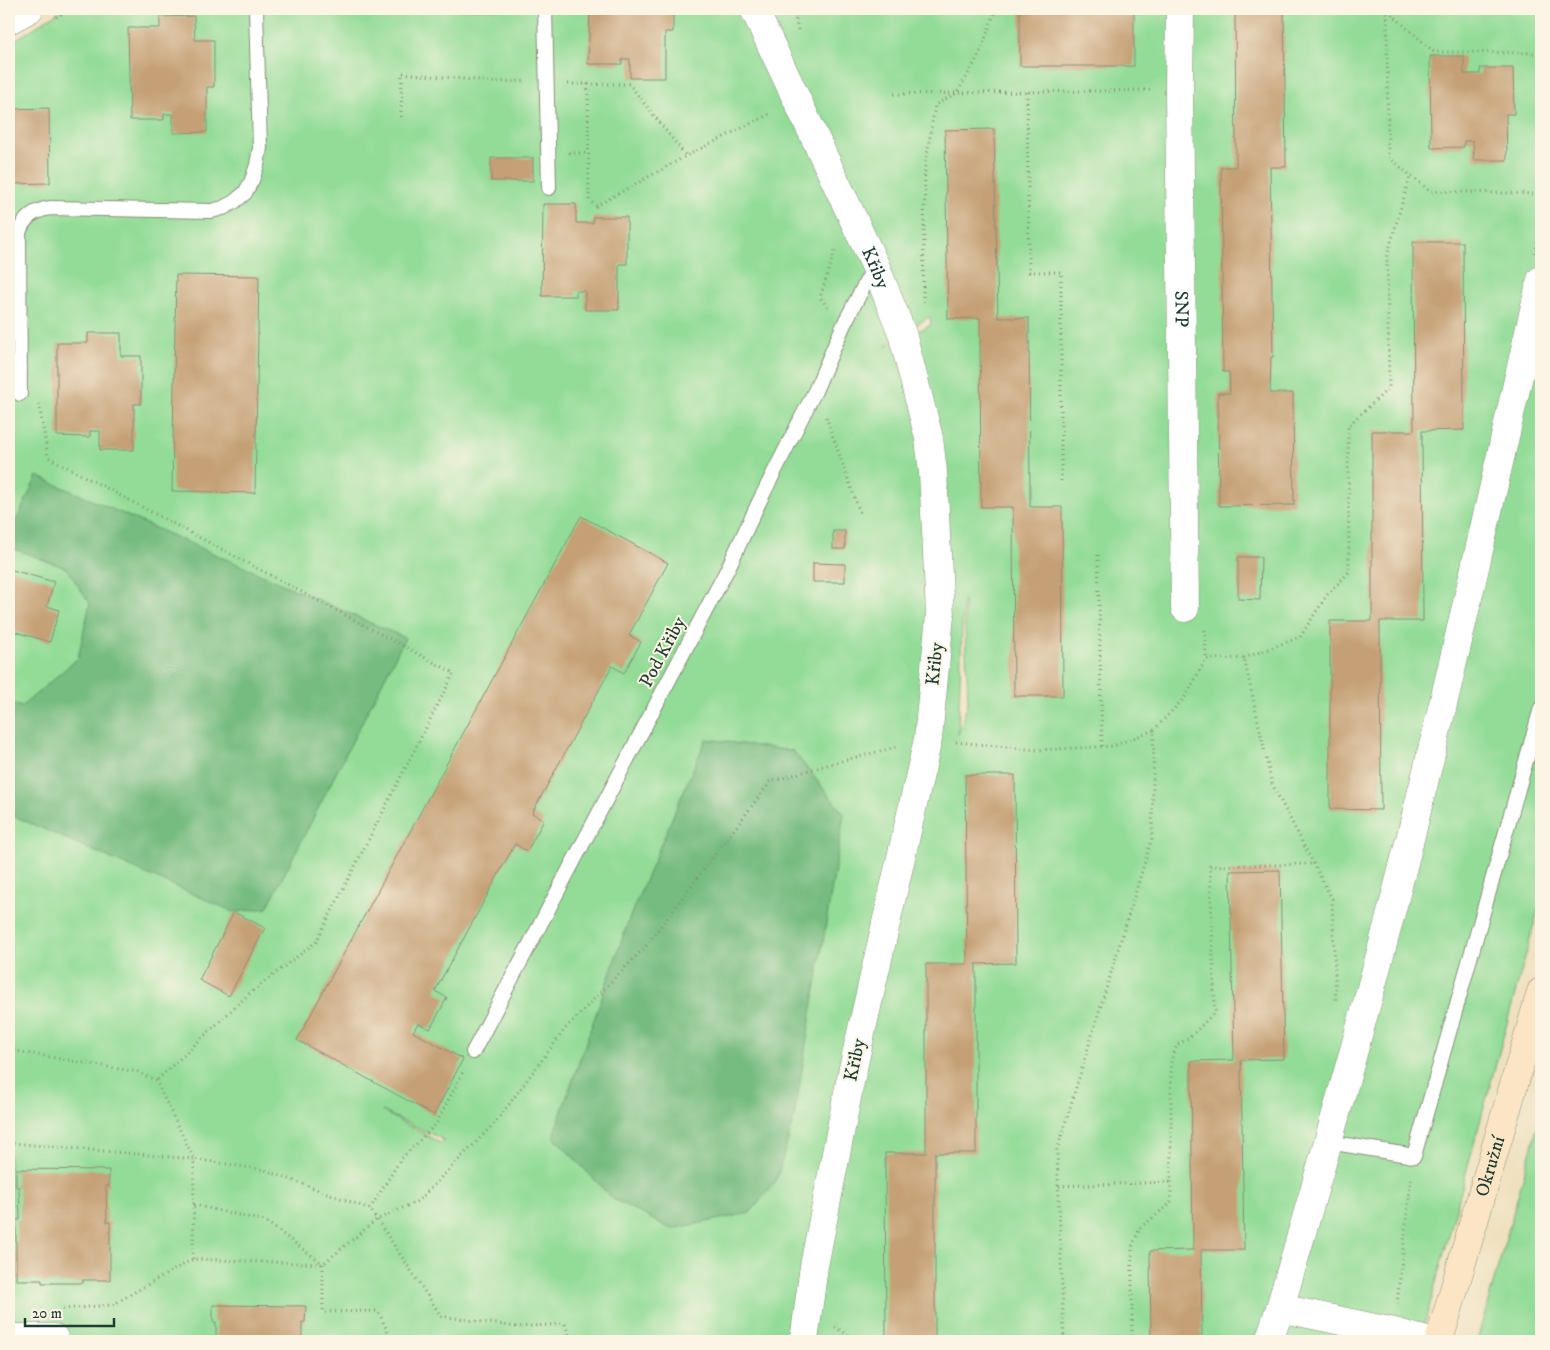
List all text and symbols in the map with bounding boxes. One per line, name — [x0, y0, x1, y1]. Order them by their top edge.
street label: Křiby — [857, 243, 895, 293]
street label: SNP — [1170, 291, 1193, 327]
street label: Pod Křiby — [635, 612, 692, 691]
street label: Křiby — [921, 640, 949, 687]
street label: Křiby — [839, 1036, 871, 1084]
street label: Okružní — [1470, 1132, 1510, 1199]
scale bar — [25, 1295, 114, 1327]
text: 20 m — [32, 1304, 62, 1323]

